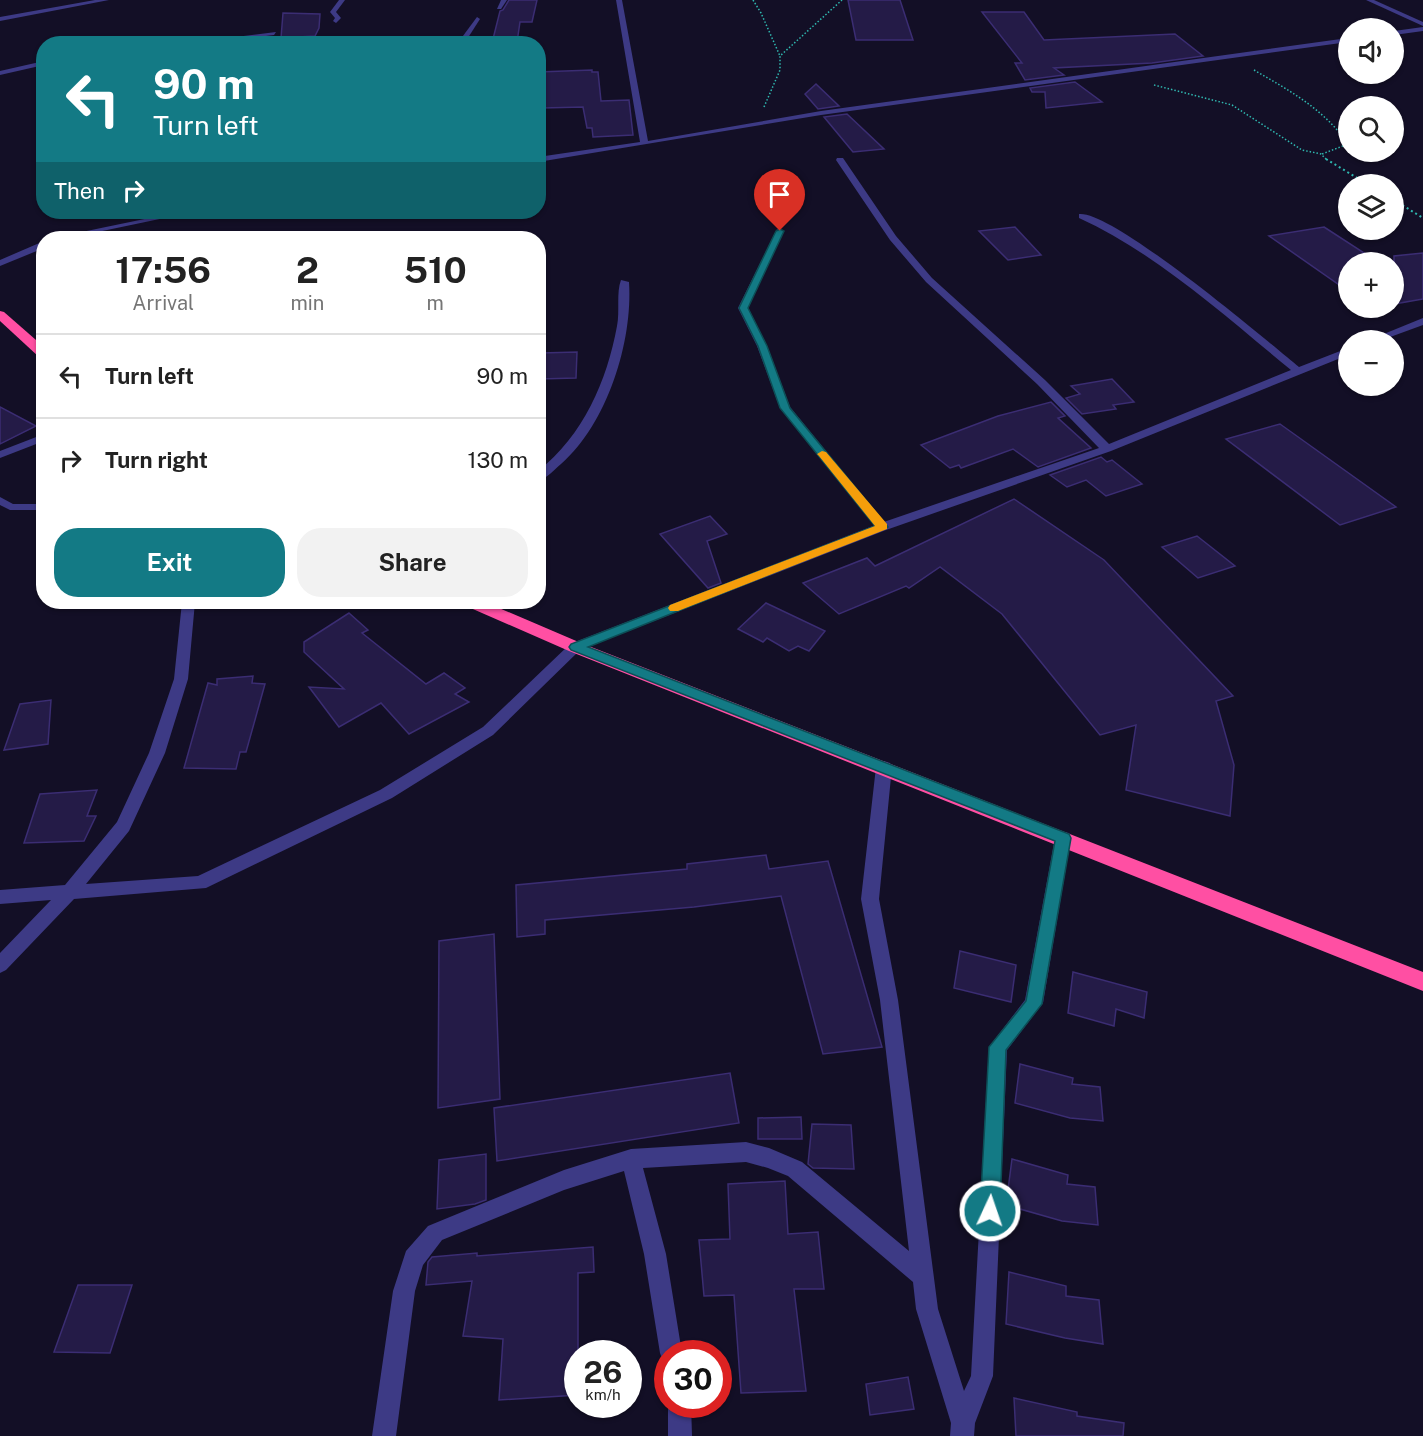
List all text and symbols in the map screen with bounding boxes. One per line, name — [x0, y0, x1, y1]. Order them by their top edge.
map controls — [1338, 18, 1404, 396]
button: sound — [1338, 18, 1404, 84]
text: 90 m — [153, 59, 255, 108]
icon: left — [54, 60, 132, 138]
button: search — [1338, 96, 1404, 162]
text: Turn left — [153, 109, 259, 141]
pin — [754, 169, 805, 231]
icon: right — [117, 174, 150, 207]
button: layers — [1338, 174, 1404, 240]
text: Then — [54, 178, 105, 204]
icon: arrive — [763, 178, 796, 211]
text: 17:56 — [115, 249, 211, 291]
text: 2 — [296, 249, 319, 291]
text: 510 — [404, 249, 467, 291]
button: + — [1338, 252, 1404, 318]
text: Arrival — [132, 291, 194, 315]
text: min — [290, 291, 324, 315]
text: m — [426, 291, 444, 315]
button: − — [1338, 330, 1404, 396]
icon: left — [54, 360, 87, 393]
text: Turn left — [105, 363, 194, 389]
text: 90 m — [477, 363, 528, 389]
icon: right — [54, 444, 87, 477]
text: Turn right — [105, 447, 208, 473]
text: 130 m — [467, 447, 528, 473]
button: Exit — [54, 528, 285, 597]
button: Share — [297, 528, 528, 597]
position arrow — [958, 1179, 1022, 1243]
speed limit sign: 30 — [654, 1340, 732, 1418]
text: 26 — [584, 1354, 622, 1390]
text: km/h — [585, 1386, 621, 1403]

